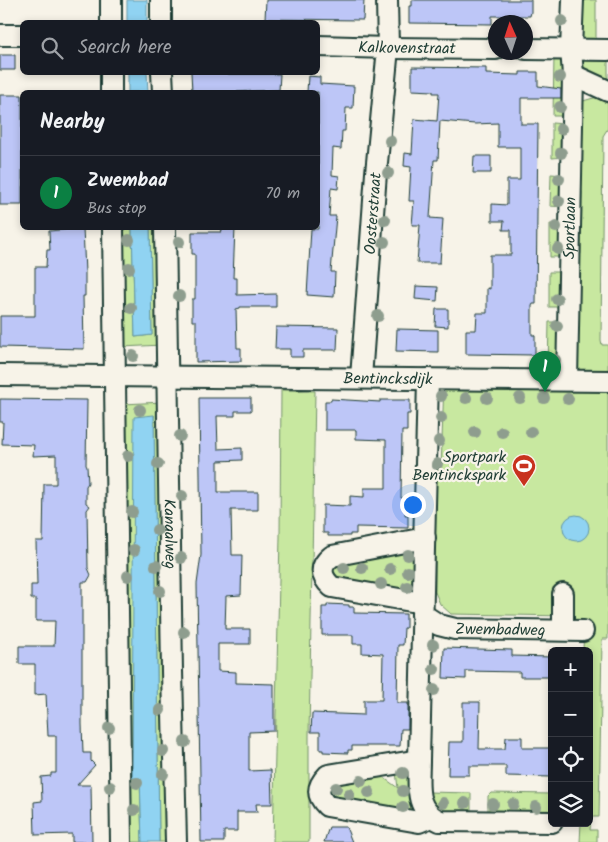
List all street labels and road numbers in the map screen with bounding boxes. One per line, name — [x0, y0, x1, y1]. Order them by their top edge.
street label: Kalkovenstraat — [358, 35, 457, 61]
street label: Oosterstraat — [358, 171, 389, 255]
street label: Sportlaan — [557, 197, 583, 259]
street label: Bentincksdijk — [343, 366, 433, 392]
street label: Kanaalweg — [157, 499, 183, 569]
street label: Zwembadweg — [455, 617, 546, 643]

